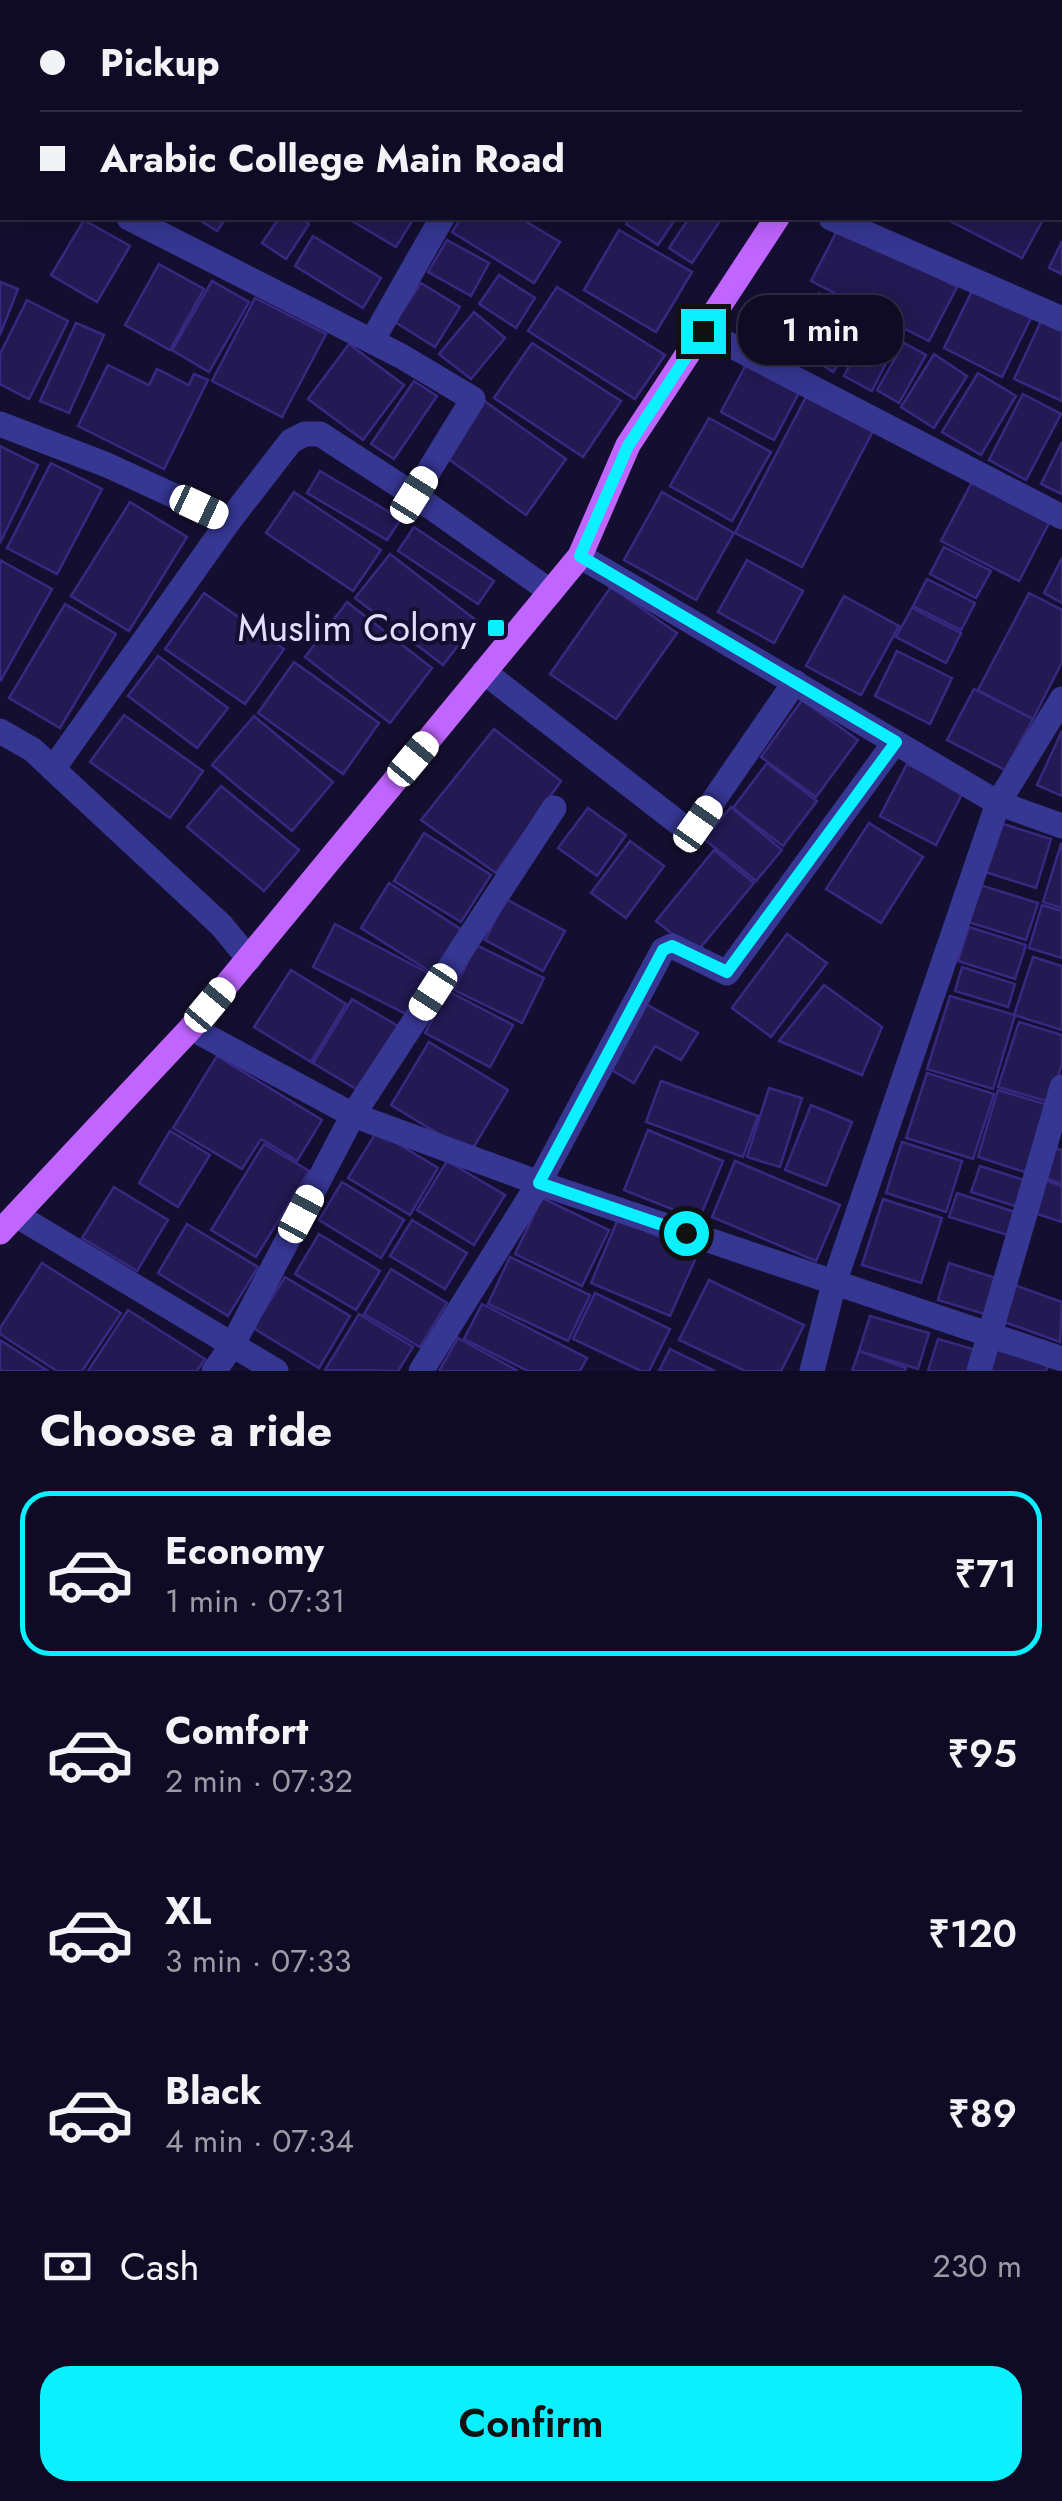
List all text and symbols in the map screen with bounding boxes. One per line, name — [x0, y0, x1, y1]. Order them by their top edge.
text: Pickup — [100, 35, 220, 90]
text: Arabic College Main Road — [100, 131, 565, 186]
callout: 1 min — [738, 296, 903, 366]
text: 1 min — [782, 307, 859, 353]
route end — [681, 309, 726, 354]
car — [385, 462, 443, 528]
car — [165, 481, 233, 533]
place label: Muslim Colony — [238, 600, 476, 655]
marker: Muslim Colony — [485, 617, 507, 639]
car — [382, 726, 444, 792]
car — [669, 791, 727, 857]
car — [404, 959, 462, 1025]
car — [179, 972, 241, 1038]
car — [274, 1180, 328, 1248]
route start — [664, 1211, 709, 1256]
text: Choose a ride — [40, 1398, 332, 1463]
text: Economy — [165, 1523, 324, 1578]
icon: car — [45, 1529, 135, 1619]
text: ₹71 — [955, 1546, 1017, 1601]
text: 1 min · 07:31 — [165, 1578, 345, 1624]
text: Comfort — [165, 1703, 308, 1758]
icon: car — [45, 1709, 135, 1799]
text: ₹95 — [947, 1726, 1017, 1781]
text: 2 min · 07:32 — [165, 1758, 353, 1804]
text: XL — [165, 1883, 211, 1938]
icon: car — [45, 1889, 135, 1979]
text: ₹120 — [928, 1906, 1017, 1961]
text: 3 min · 07:33 — [165, 1938, 352, 1984]
text: Black — [165, 2063, 262, 2118]
icon: car — [45, 2069, 135, 2159]
text: ₹89 — [948, 2086, 1017, 2141]
text: 4 min · 07:34 — [165, 2118, 354, 2164]
icon: cash — [40, 2239, 95, 2294]
text: Cash — [120, 2239, 200, 2294]
text: 230 m — [933, 2243, 1022, 2289]
button: Confirm — [40, 2366, 1022, 2481]

